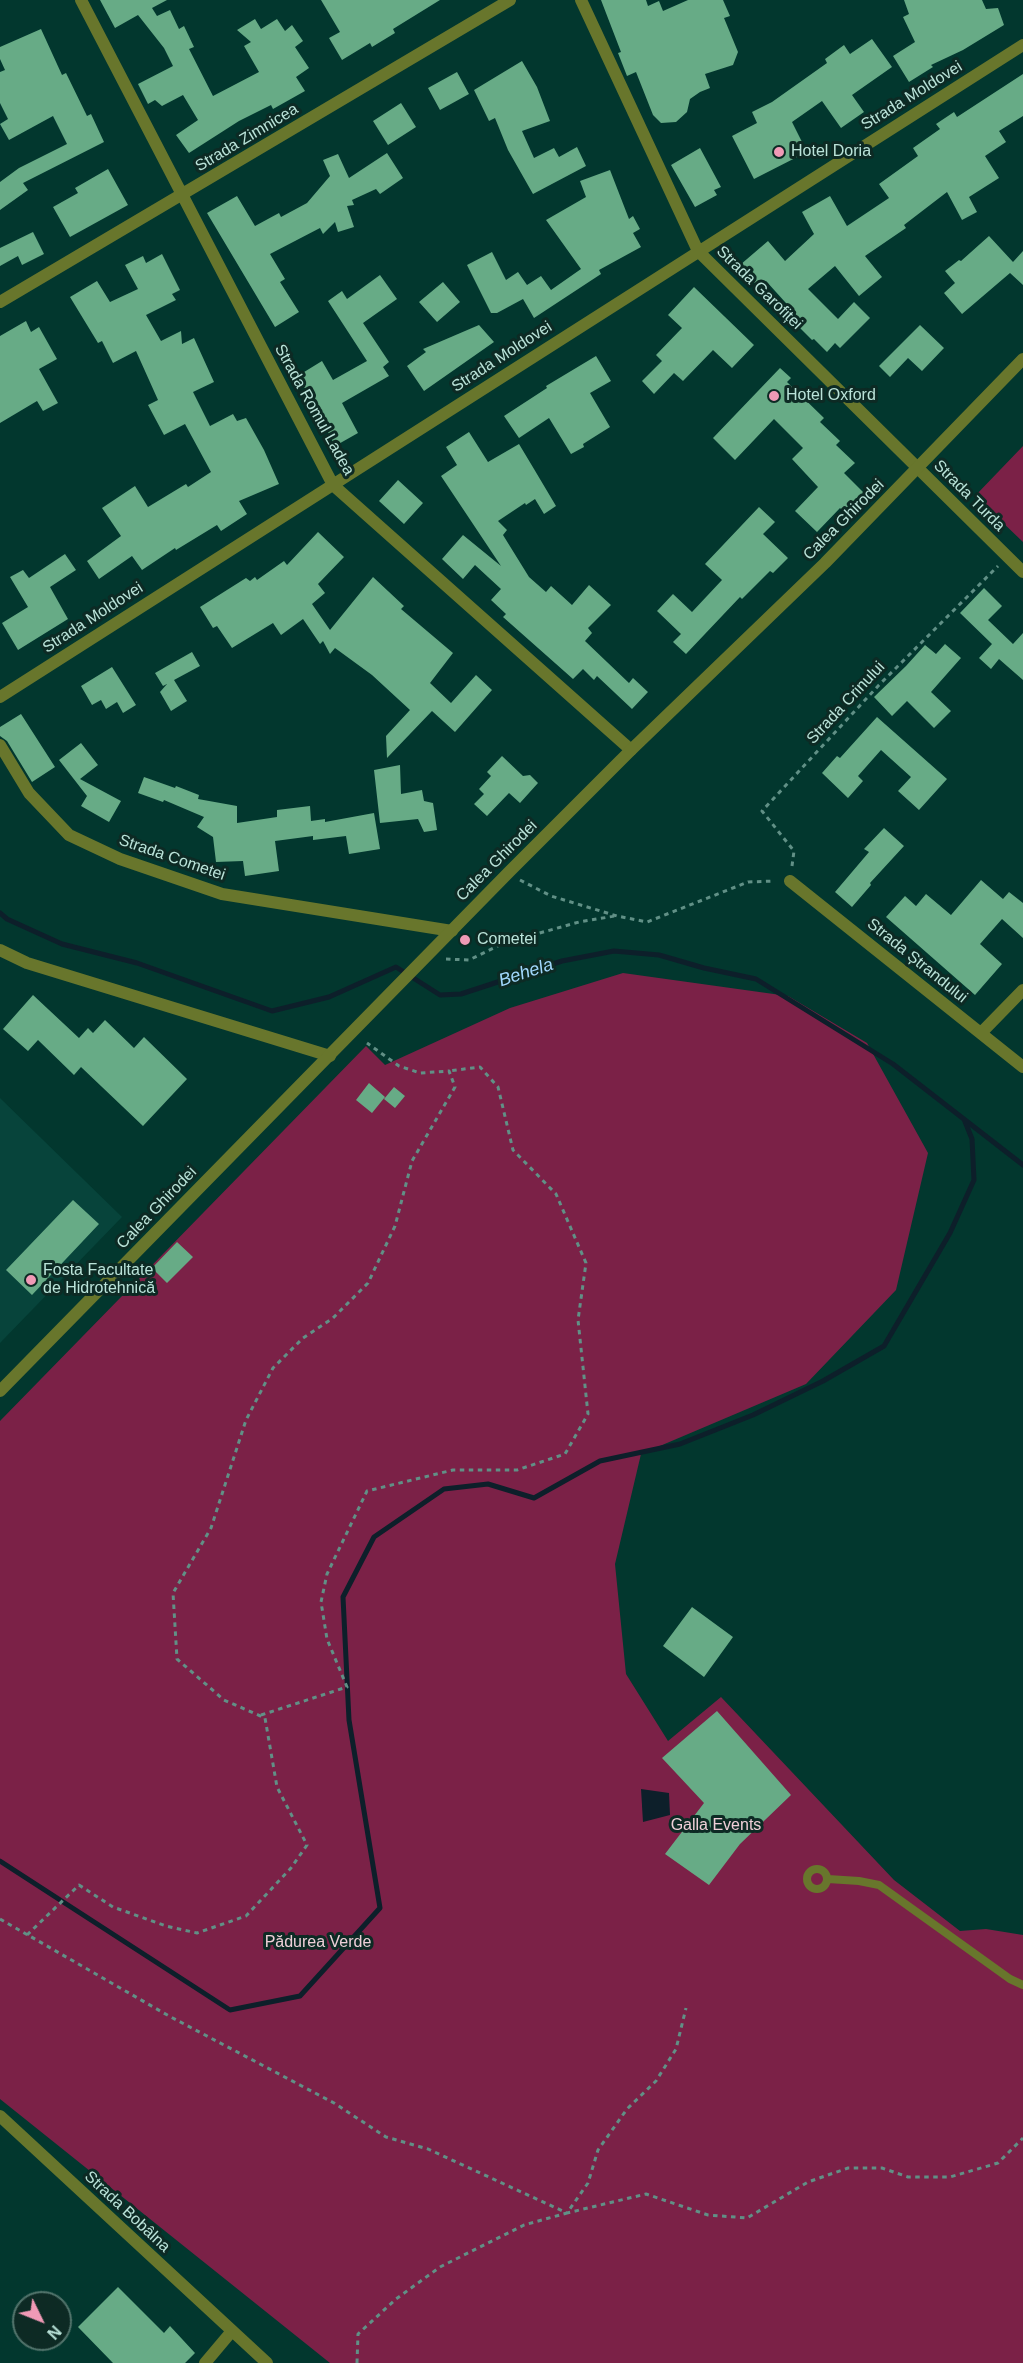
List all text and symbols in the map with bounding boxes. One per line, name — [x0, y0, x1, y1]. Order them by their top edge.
street label: Strada Moldovei — [858, 57, 966, 135]
street label: Strada Zimnicea — [192, 100, 302, 176]
place label: Hotel Doria — [791, 142, 871, 162]
marker: Hotel Doria — [772, 145, 786, 159]
street label: Strada Garofiței — [712, 242, 806, 334]
street label: Strada Moldovei — [448, 317, 556, 397]
street label: Strada Romul Ladea — [270, 341, 358, 479]
place label: Hotel Oxford — [786, 386, 876, 406]
marker: Hotel Oxford — [767, 389, 781, 403]
street label: Strada Turda — [929, 456, 1009, 536]
street label: Calea Ghirodei — [799, 475, 889, 565]
street label: Strada Moldovei — [39, 578, 147, 658]
street label: Strada Crinului — [803, 658, 889, 748]
street label: Calea Ghirodei — [452, 816, 542, 906]
street label: Strada Cometei — [116, 831, 228, 885]
street label: Strada Ștrandului — [863, 915, 971, 1007]
place label: Cometei — [477, 930, 537, 950]
marker: Cometei — [458, 933, 472, 947]
water label: Behela — [496, 954, 556, 992]
street label: Calea Ghirodei — [113, 1163, 201, 1253]
place label: Fosta Facultate de Hidrotehnică — [43, 1261, 155, 1299]
marker: Fosta Facultate de Hidrotehnică — [24, 1273, 38, 1287]
park label: Galla Events — [671, 1816, 761, 1836]
park label: Pădurea Verde — [265, 1933, 371, 1953]
street label: Strada Bobâlna — [80, 2167, 174, 2257]
north arrow — [12, 2291, 72, 2351]
text: N — [44, 2322, 64, 2342]

